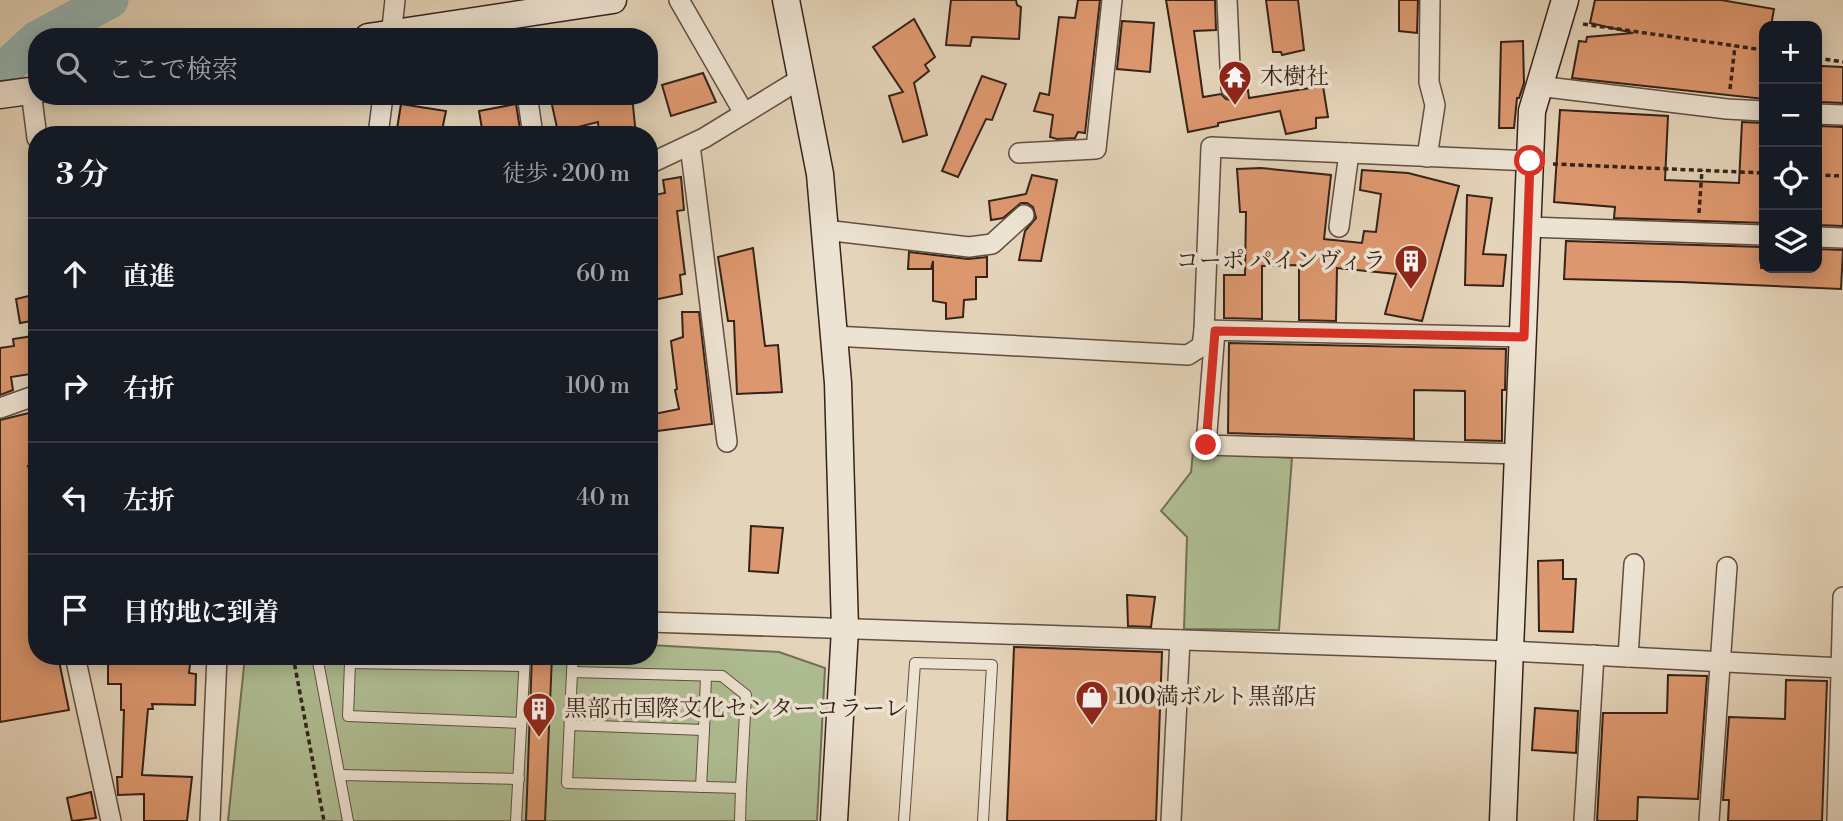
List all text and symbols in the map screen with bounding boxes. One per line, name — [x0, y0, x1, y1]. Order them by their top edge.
map controls — [1759, 21, 1822, 273]
button: + — [1759, 21, 1822, 84]
search box — [28, 28, 658, 105]
icon: search — [52, 48, 90, 86]
text: ここで検索 — [108, 54, 238, 86]
temple icon: 木樹社 — [1216, 58, 1254, 107]
place label: 木樹社 — [1260, 63, 1329, 91]
button: − — [1759, 84, 1822, 147]
route start — [1514, 145, 1545, 176]
button: locate — [1759, 147, 1822, 210]
text: 3 分 — [56, 156, 109, 194]
text: 徒歩 · 200 m — [502, 160, 630, 188]
button: layers — [1759, 210, 1822, 273]
building icon: コーポ パインヴィラ — [1392, 242, 1430, 291]
place label: コーポ パインヴィラ — [1176, 247, 1386, 275]
icon: ahead — [56, 255, 94, 293]
text: 60 m — [576, 260, 630, 288]
text: 直進 — [123, 261, 175, 293]
icon: right — [56, 367, 94, 405]
text: 100 m — [565, 372, 630, 400]
text: 右折 — [123, 373, 175, 405]
route end — [1190, 429, 1221, 460]
icon: left — [56, 479, 94, 517]
text: 40 m — [576, 484, 630, 512]
text: 左折 — [123, 485, 175, 517]
icon: arrive — [56, 591, 94, 629]
text: 目的地に到着 — [123, 597, 279, 629]
shop icon: 100満ボルト黒部店 — [1073, 678, 1111, 727]
place label: 100満ボルト黒部店 — [1116, 683, 1317, 711]
building icon: 黒部市国際文化センターコラーレ — [520, 690, 558, 739]
place label: 黒部市国際文化センターコラーレ — [564, 695, 908, 723]

